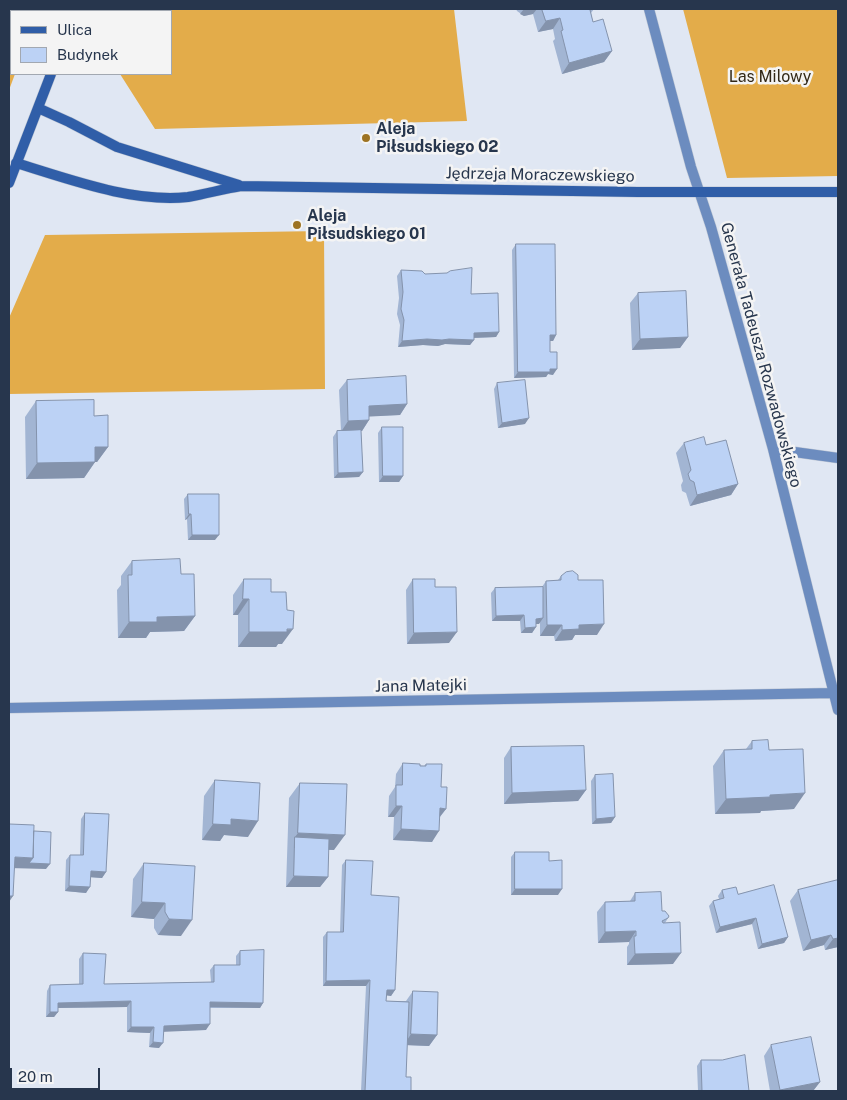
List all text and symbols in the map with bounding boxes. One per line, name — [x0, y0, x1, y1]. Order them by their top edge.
legend — [10, 10, 172, 75]
text: Ulica — [57, 21, 92, 38]
text: Budynek — [57, 46, 118, 63]
park label: Las Milowy — [729, 67, 811, 87]
place label: Aleja Piłsudskiego 02 — [376, 119, 498, 157]
marker: Aleja Piłsudskiego 02 — [360, 132, 372, 144]
street label: Jędrzeja Moraczewskiego — [445, 164, 635, 186]
place label: Aleja Piłsudskiego 01 — [307, 206, 426, 244]
marker: Aleja Piłsudskiego 01 — [291, 219, 303, 231]
street label: Generała Tadeusza Rozwadowskiego — [716, 220, 806, 490]
street label: Jana Matejki — [375, 676, 467, 696]
scale bar — [12, 1058, 102, 1090]
text: 20 m — [18, 1068, 53, 1085]

